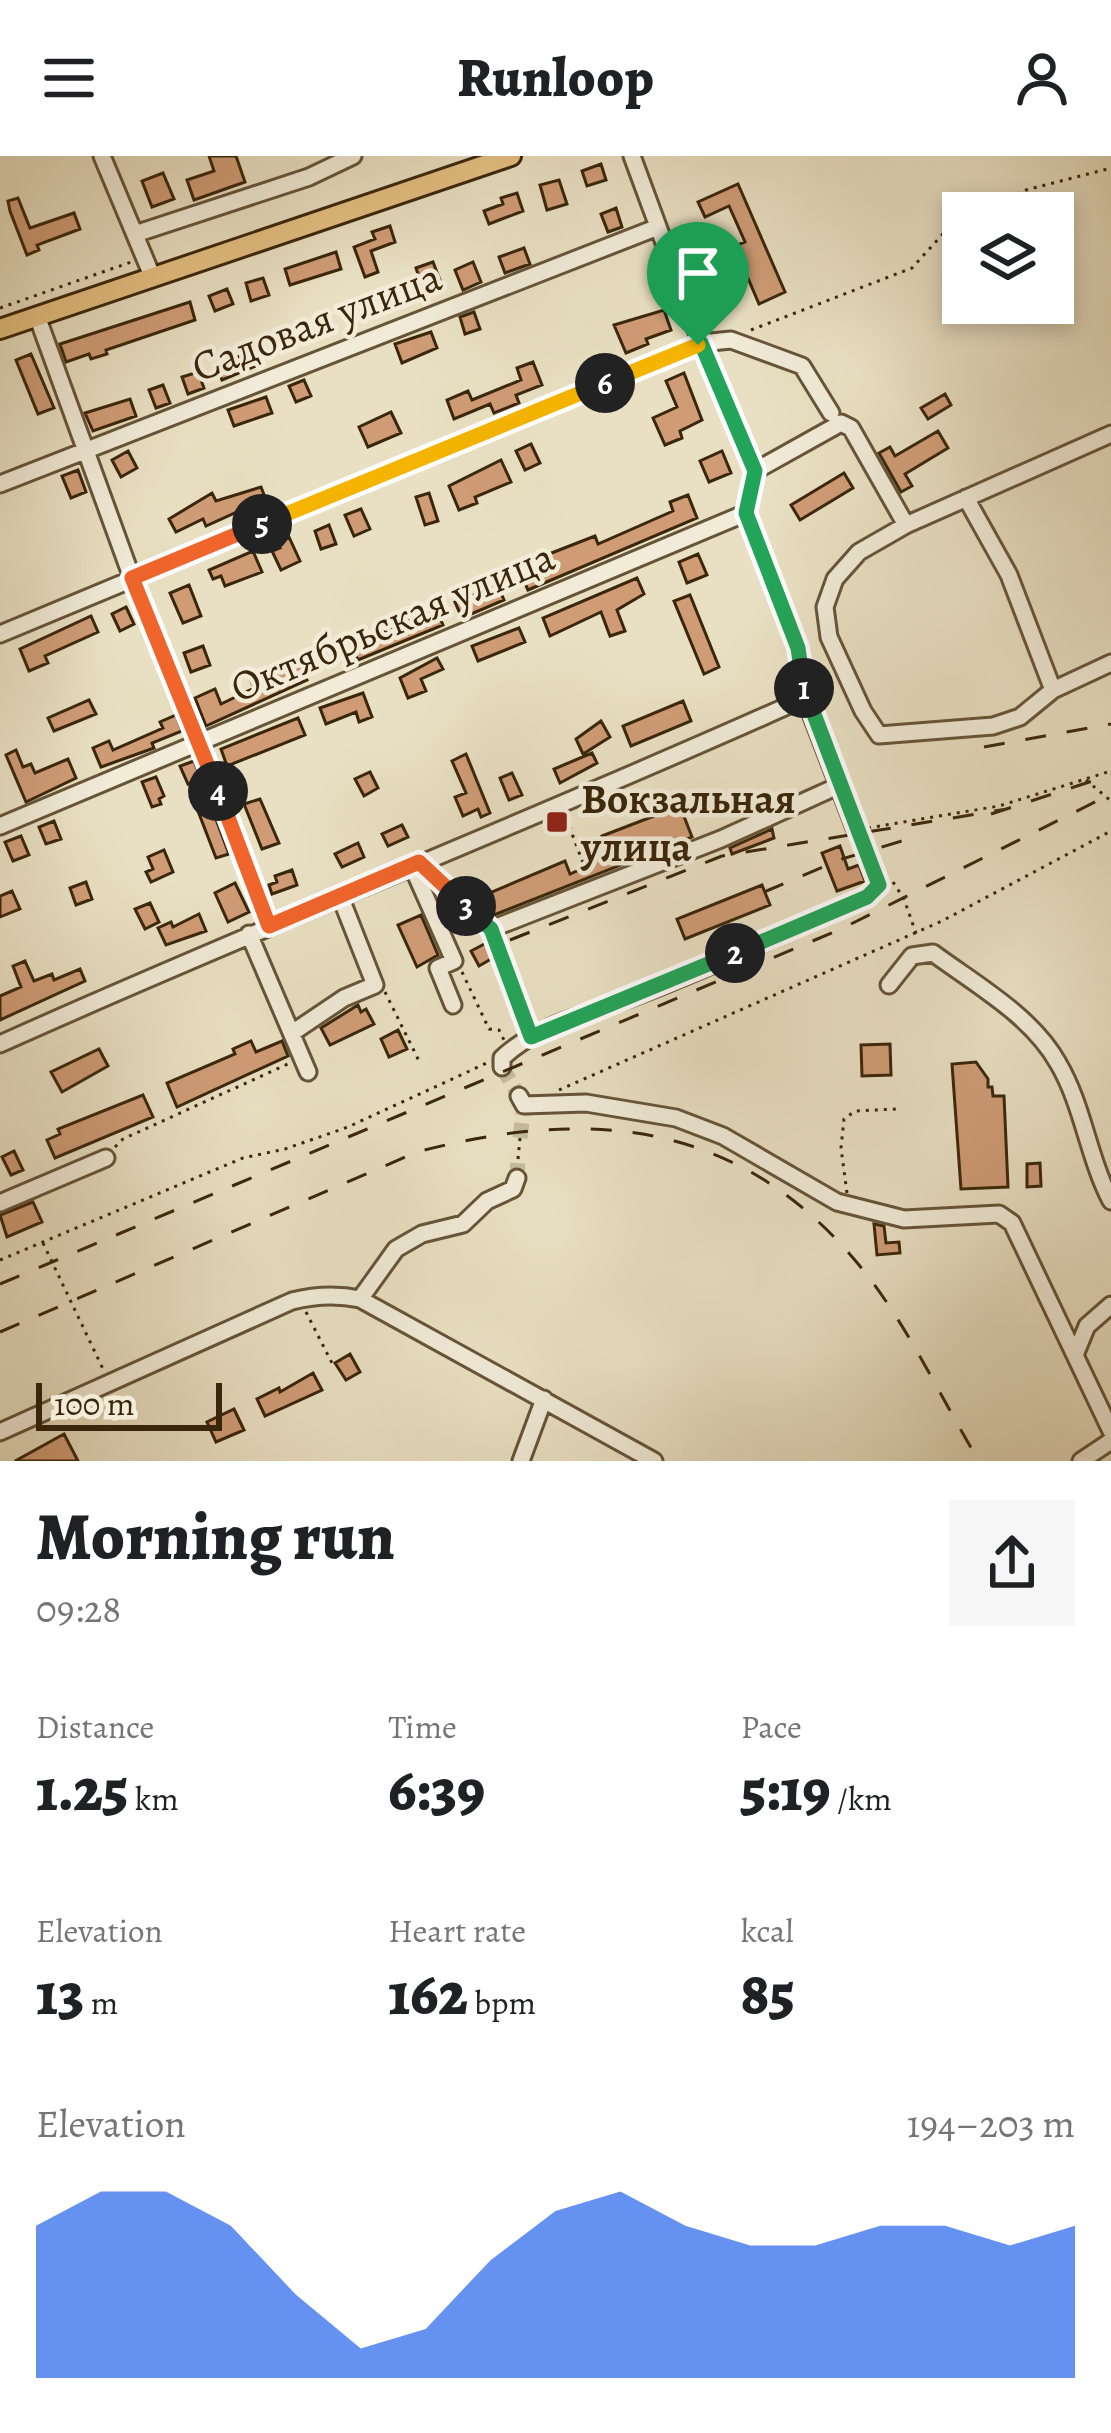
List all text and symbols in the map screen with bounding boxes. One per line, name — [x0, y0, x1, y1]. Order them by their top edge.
text: Runloop — [457, 41, 654, 115]
icon: menu — [36, 45, 102, 111]
icon: person — [1009, 45, 1075, 111]
map controls — [942, 192, 1074, 324]
button: layers — [942, 192, 1074, 324]
pin — [647, 222, 749, 345]
icon: arrive — [665, 240, 731, 306]
street label: Садовая улица — [183, 248, 450, 395]
pin: 6 — [575, 353, 635, 413]
text: 6 — [597, 360, 613, 405]
pin: 5 — [232, 494, 292, 554]
text: 5 — [255, 501, 269, 546]
street label: Октябрьская улица — [222, 527, 563, 715]
pin: 1 — [774, 658, 834, 718]
text: 1 — [798, 665, 810, 710]
pin: 4 — [188, 761, 248, 821]
text: 4 — [210, 768, 226, 813]
place label: Вокзальная улица — [580, 770, 796, 875]
marker: Вокзальная улица — [544, 809, 570, 835]
pin: 3 — [436, 876, 496, 936]
text: 3 — [459, 883, 473, 928]
pin: 2 — [705, 923, 765, 983]
text: 2 — [727, 930, 743, 975]
scale bar — [36, 1377, 222, 1430]
text: 100 m — [54, 1381, 134, 1426]
text: Morning run — [36, 1492, 395, 1582]
button: share — [949, 1500, 1075, 1626]
text: 09:28 — [36, 1582, 121, 1635]
text: Distance — [36, 1704, 154, 1749]
text: Time — [388, 1704, 457, 1749]
text: Pace — [741, 1704, 802, 1749]
text: 1.25 — [36, 1749, 128, 1831]
text: 6:39 — [388, 1749, 485, 1831]
text: 5:19 — [741, 1749, 830, 1831]
text: km — [128, 1776, 179, 1821]
text: /km — [830, 1776, 892, 1821]
text: Elevation — [36, 1908, 163, 1953]
text: Heart rate — [388, 1908, 526, 1953]
text: kcal — [741, 1908, 794, 1953]
text: 13 — [36, 1953, 84, 2035]
text: 162 — [388, 1953, 468, 2035]
text: 85 — [741, 1953, 795, 2035]
text: m — [84, 1980, 118, 2025]
text: bpm — [468, 1980, 536, 2025]
text: Elevation — [36, 2097, 186, 2150]
text: 194–203 m — [907, 2097, 1075, 2150]

